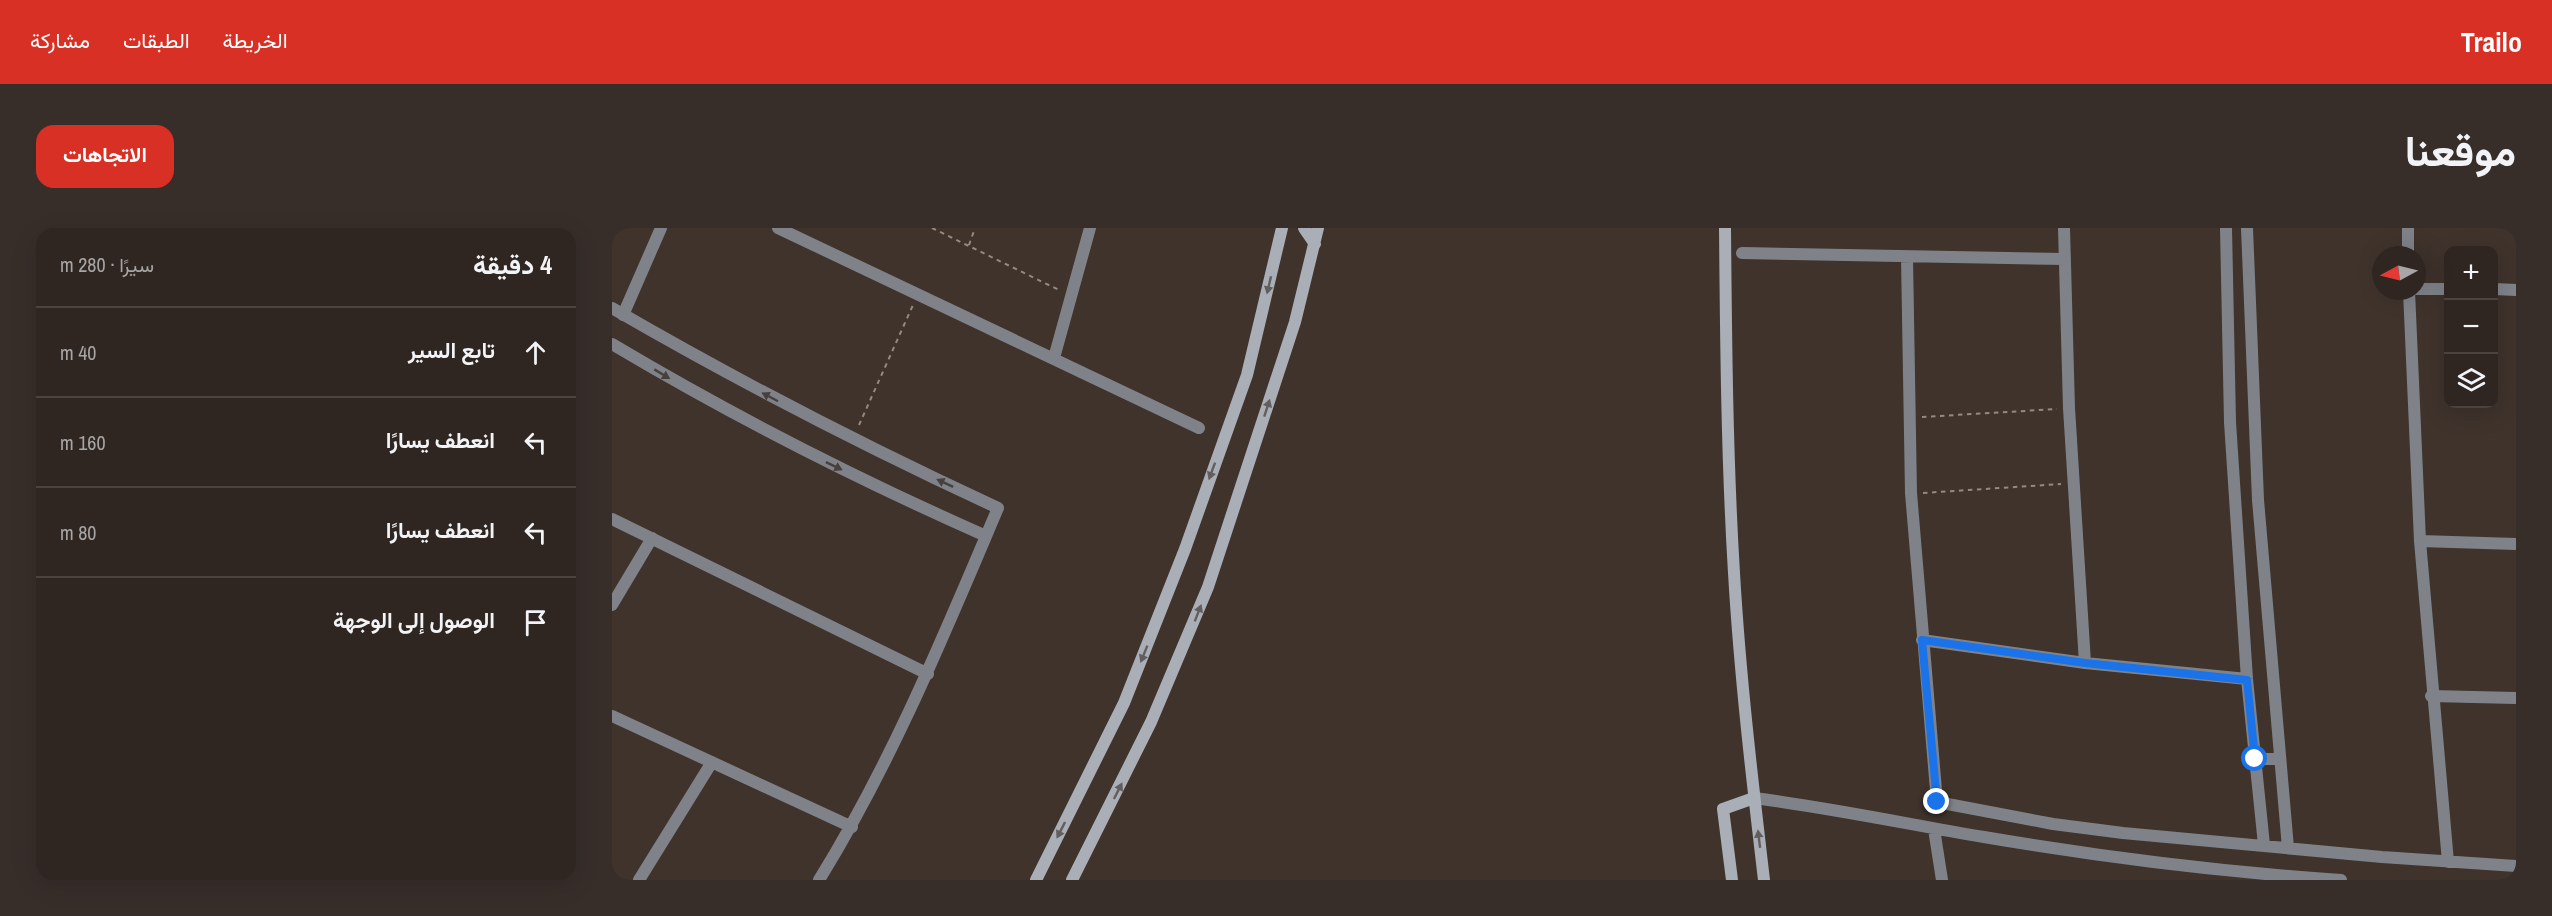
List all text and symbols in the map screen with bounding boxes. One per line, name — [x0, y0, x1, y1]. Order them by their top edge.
text: Trailo — [2461, 23, 2522, 61]
text: مشاركة — [30, 26, 90, 55]
text: الطبقات — [123, 26, 190, 55]
text: الخريطة — [223, 26, 288, 55]
text: موقعنا — [2405, 123, 2516, 179]
button: الاتجاهات — [36, 125, 174, 188]
north arrow — [2372, 246, 2426, 300]
map controls — [2444, 246, 2498, 408]
button: + — [2444, 246, 2498, 300]
text: 4 دقيقة — [473, 247, 552, 282]
text: سيرًا · 280 m — [60, 251, 154, 278]
one-way arrow — [1264, 276, 1274, 294]
button: − — [2444, 300, 2498, 354]
text: تابع السير — [408, 335, 495, 365]
icon: ahead — [519, 336, 552, 369]
text: 40 m — [60, 339, 96, 366]
button: layers — [2444, 354, 2498, 408]
one-way arrow — [654, 369, 671, 379]
one-way arrow — [762, 392, 779, 402]
one-way arrow — [1263, 399, 1272, 417]
text: انعطف يسارًا — [386, 425, 495, 455]
icon: left — [519, 426, 552, 459]
text: 160 m — [60, 429, 106, 456]
one-way arrow — [825, 462, 842, 471]
one-way arrow — [1207, 462, 1217, 480]
one-way arrow — [936, 478, 954, 488]
text: انعطف يسارًا — [386, 515, 495, 545]
icon: left — [519, 516, 552, 549]
text: 80 m — [60, 519, 96, 546]
one-way arrow — [1193, 604, 1203, 622]
text: الوصول إلى الوجهة — [333, 605, 495, 635]
icon: arrive — [519, 606, 552, 639]
one-way arrow — [1139, 645, 1148, 663]
route start — [2241, 745, 2267, 771]
one-way arrow — [1113, 782, 1123, 799]
route end — [1923, 788, 1949, 814]
one-way arrow — [1057, 822, 1066, 839]
one-way arrow — [1754, 830, 1764, 849]

